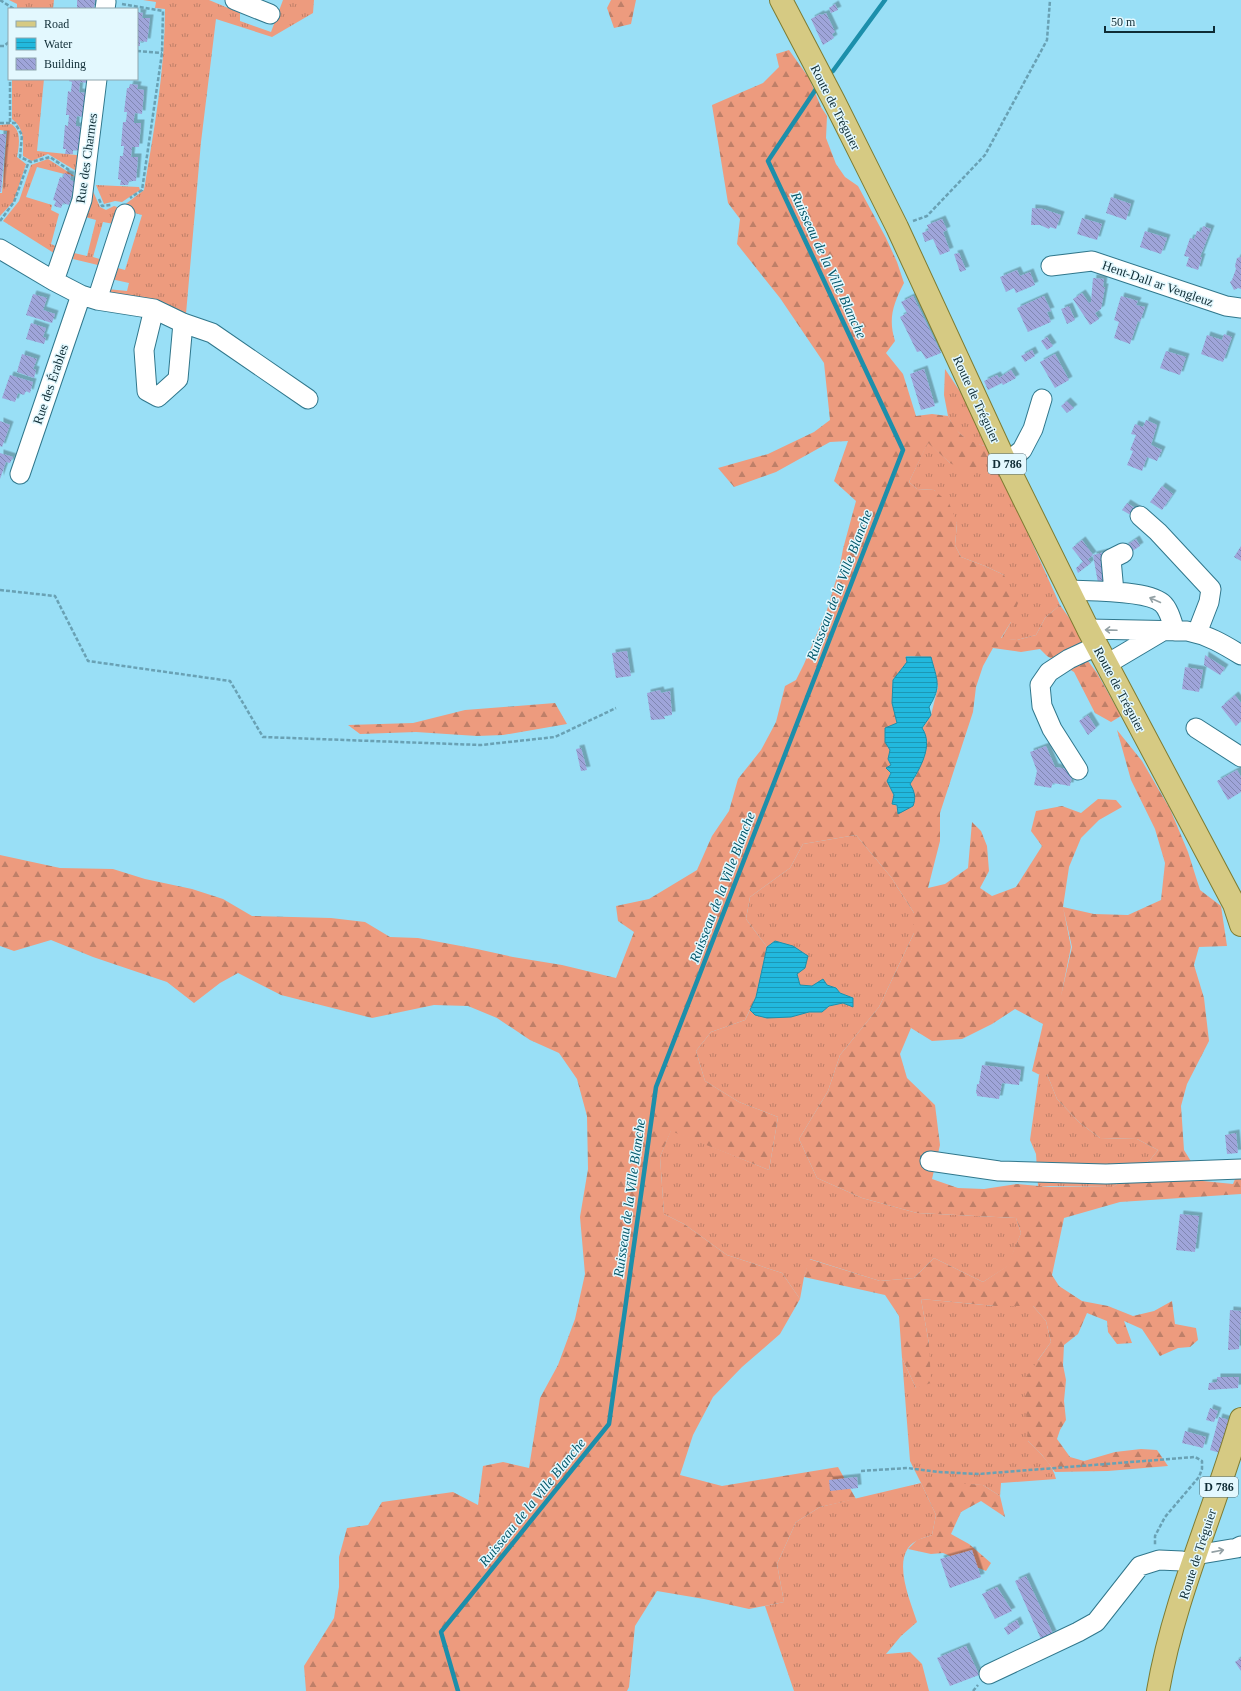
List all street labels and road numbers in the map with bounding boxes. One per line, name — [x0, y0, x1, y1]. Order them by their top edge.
street label: Route de Tréguier — [808, 62, 864, 153]
street label: Rue des Charmes — [73, 112, 100, 204]
street label: Hent-Dall ar Vengleuz — [1100, 257, 1216, 310]
street label: Rue des Érables — [30, 342, 71, 426]
street label: Route de Tréguier — [950, 353, 1003, 446]
road number: D 786 — [988, 454, 1026, 474]
street label: Route de Tréguier — [1091, 644, 1149, 735]
road number: D 786 — [1200, 1477, 1238, 1497]
street label: Route de Tréguier — [1176, 1507, 1219, 1601]

